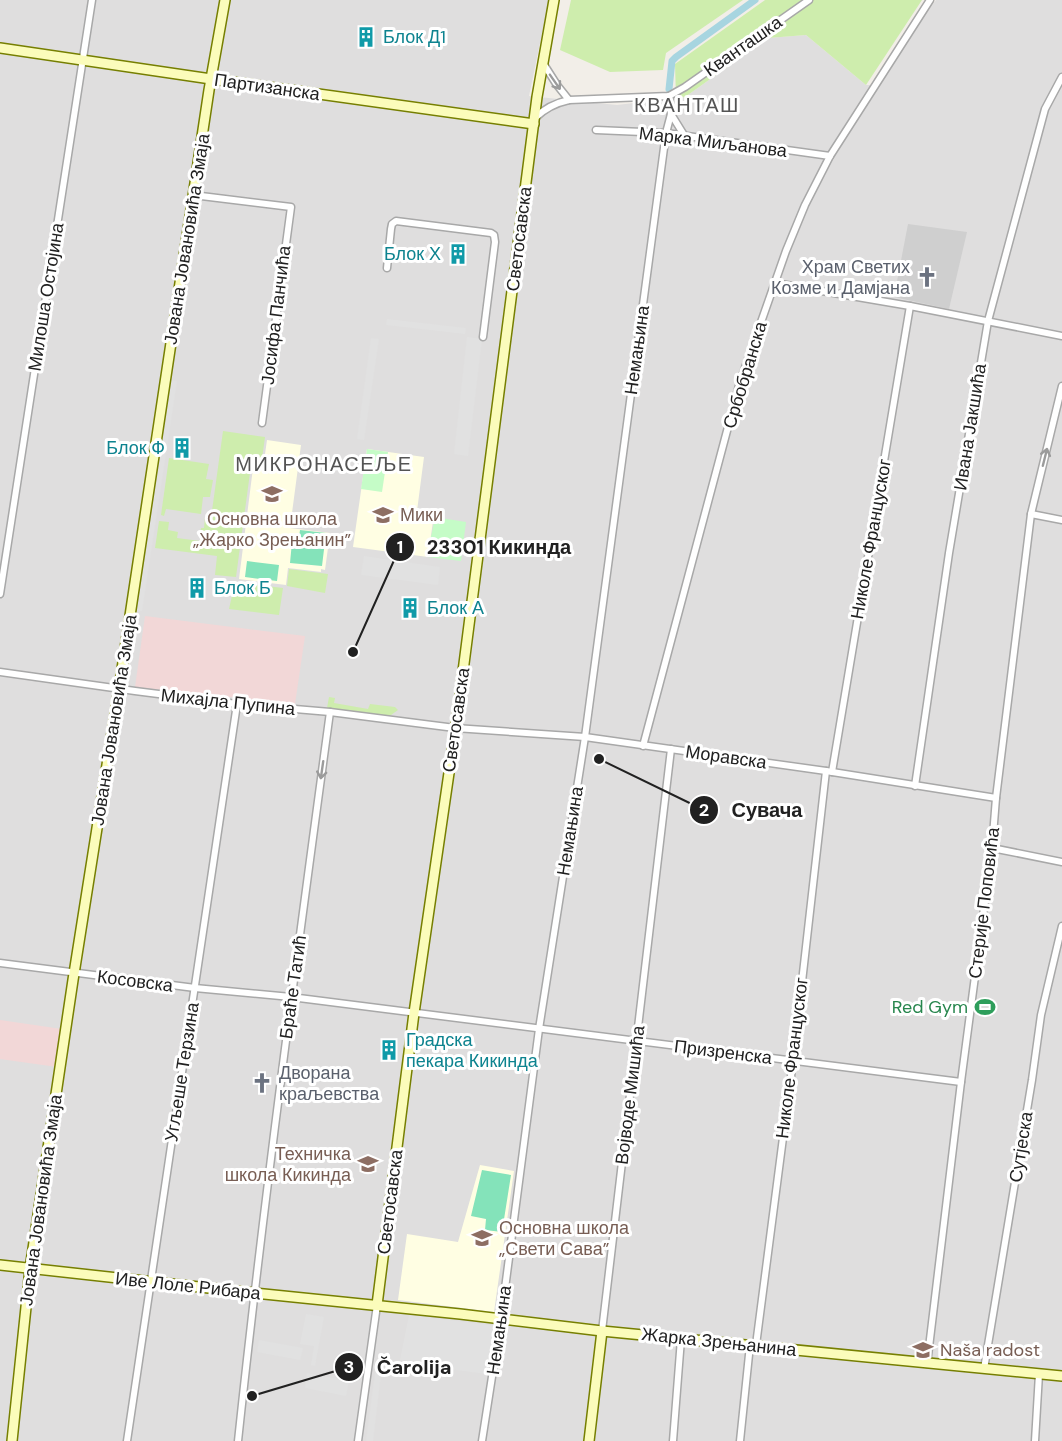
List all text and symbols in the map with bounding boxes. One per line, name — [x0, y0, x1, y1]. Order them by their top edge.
street label: Кванташка — [699, 10, 788, 82]
building icon: Блок Д1 — [354, 25, 378, 49]
place label: Блок Д1 — [383, 25, 446, 49]
street label: Партизанска — [213, 68, 322, 106]
one-way arrow — [549, 73, 561, 89]
district label: КВАНТАШ — [634, 92, 740, 118]
street label: Марка Миљанова — [638, 121, 789, 163]
street label: Јована Јовановића Змаја — [158, 131, 216, 346]
street label: Светосавска — [501, 184, 537, 293]
street label: Милоша Остојина — [22, 220, 70, 373]
place label: Блок Х — [384, 242, 441, 266]
building icon: Блок Х — [446, 242, 470, 266]
street label: Јосифа Панчића — [256, 243, 297, 386]
place label: Храм Светих Козме и Дамјана — [771, 255, 911, 300]
church icon: Храм Светих Козме и Дамјана — [915, 265, 939, 289]
street label: Немањина — [619, 303, 655, 396]
street label: Србобранска — [717, 318, 773, 432]
street label: Ивана Јакшића — [948, 361, 992, 492]
place label: Блок Ф — [106, 436, 165, 460]
building icon: Блок Ф — [170, 436, 194, 460]
one-way arrow — [1039, 448, 1051, 467]
district label: МИКРОНАСЕЉЕ — [235, 451, 413, 477]
street label: Николе Француског — [845, 457, 897, 621]
school or university icon: Основна школа „Жарко Зрењанин” — [260, 482, 284, 506]
school or university icon: Мики — [371, 503, 395, 527]
place label: Мики — [400, 503, 443, 527]
place label: Основна школа „Жарко Зрењанин” — [193, 507, 351, 552]
callout: 23301 Кикинда — [385, 528, 584, 566]
text: 23301 Кикинда — [427, 534, 572, 560]
text: 1 — [397, 535, 403, 559]
building icon: Блок Б — [185, 576, 209, 600]
place label: Блок Б — [214, 576, 271, 600]
building icon: Блок А — [398, 596, 422, 620]
place label: Блок А — [427, 596, 484, 620]
street label: Јована Јовановића Змаја — [85, 612, 143, 827]
street label: Светосавска — [437, 665, 475, 774]
street label: Михајла Пупина — [160, 683, 297, 721]
street label: Моравска — [684, 739, 769, 775]
one-way arrow — [317, 760, 328, 780]
street label: Немањина — [551, 784, 589, 877]
callout: Сувача — [689, 791, 814, 829]
text: Сувача — [732, 797, 803, 823]
text: 2 — [699, 798, 709, 822]
street label: Стерије Поповића — [963, 825, 1005, 980]
street label: Браће Татић — [274, 933, 312, 1041]
street label: Косовска — [96, 964, 175, 998]
street label: Николе Француског — [770, 975, 814, 1140]
place label: Red Gym — [892, 995, 968, 1019]
sports icon: Red Gym — [973, 995, 997, 1019]
street label: Угљеше Терзина — [159, 1000, 205, 1143]
street label: Војводе Мишића — [610, 1023, 651, 1166]
place label: Градска пекара Кикинда — [406, 1028, 539, 1073]
street label: Призренска — [673, 1034, 774, 1070]
building icon: Градска пекара Кикинда — [377, 1038, 401, 1062]
place label: Дворана краљевства — [279, 1061, 380, 1106]
church icon: Дворана краљевства — [250, 1071, 274, 1095]
street label: Јована Јовановића Змаја — [14, 1092, 68, 1307]
street label: Сутјеска — [1004, 1109, 1039, 1184]
place label: Техничка школа Кикинда — [225, 1142, 352, 1187]
street label: Светосавска — [372, 1147, 408, 1256]
school or university icon: Техничка школа Кикинда — [356, 1152, 380, 1176]
place label: Основна школа „Свети Сава” — [499, 1216, 630, 1261]
school or university icon: Основна школа „Свети Сава” — [470, 1226, 494, 1250]
street label: Иве Лоле Рибара — [114, 1266, 263, 1306]
street label: Немањина — [481, 1283, 517, 1376]
street label: Жарка Зрењанина — [640, 1322, 799, 1362]
school or university icon: Naša radost — [911, 1338, 935, 1362]
place label: Naša radost — [940, 1338, 1040, 1362]
callout: Čarolija — [334, 1348, 463, 1386]
text: Čarolija — [377, 1354, 451, 1380]
text: 3 — [344, 1355, 354, 1379]

